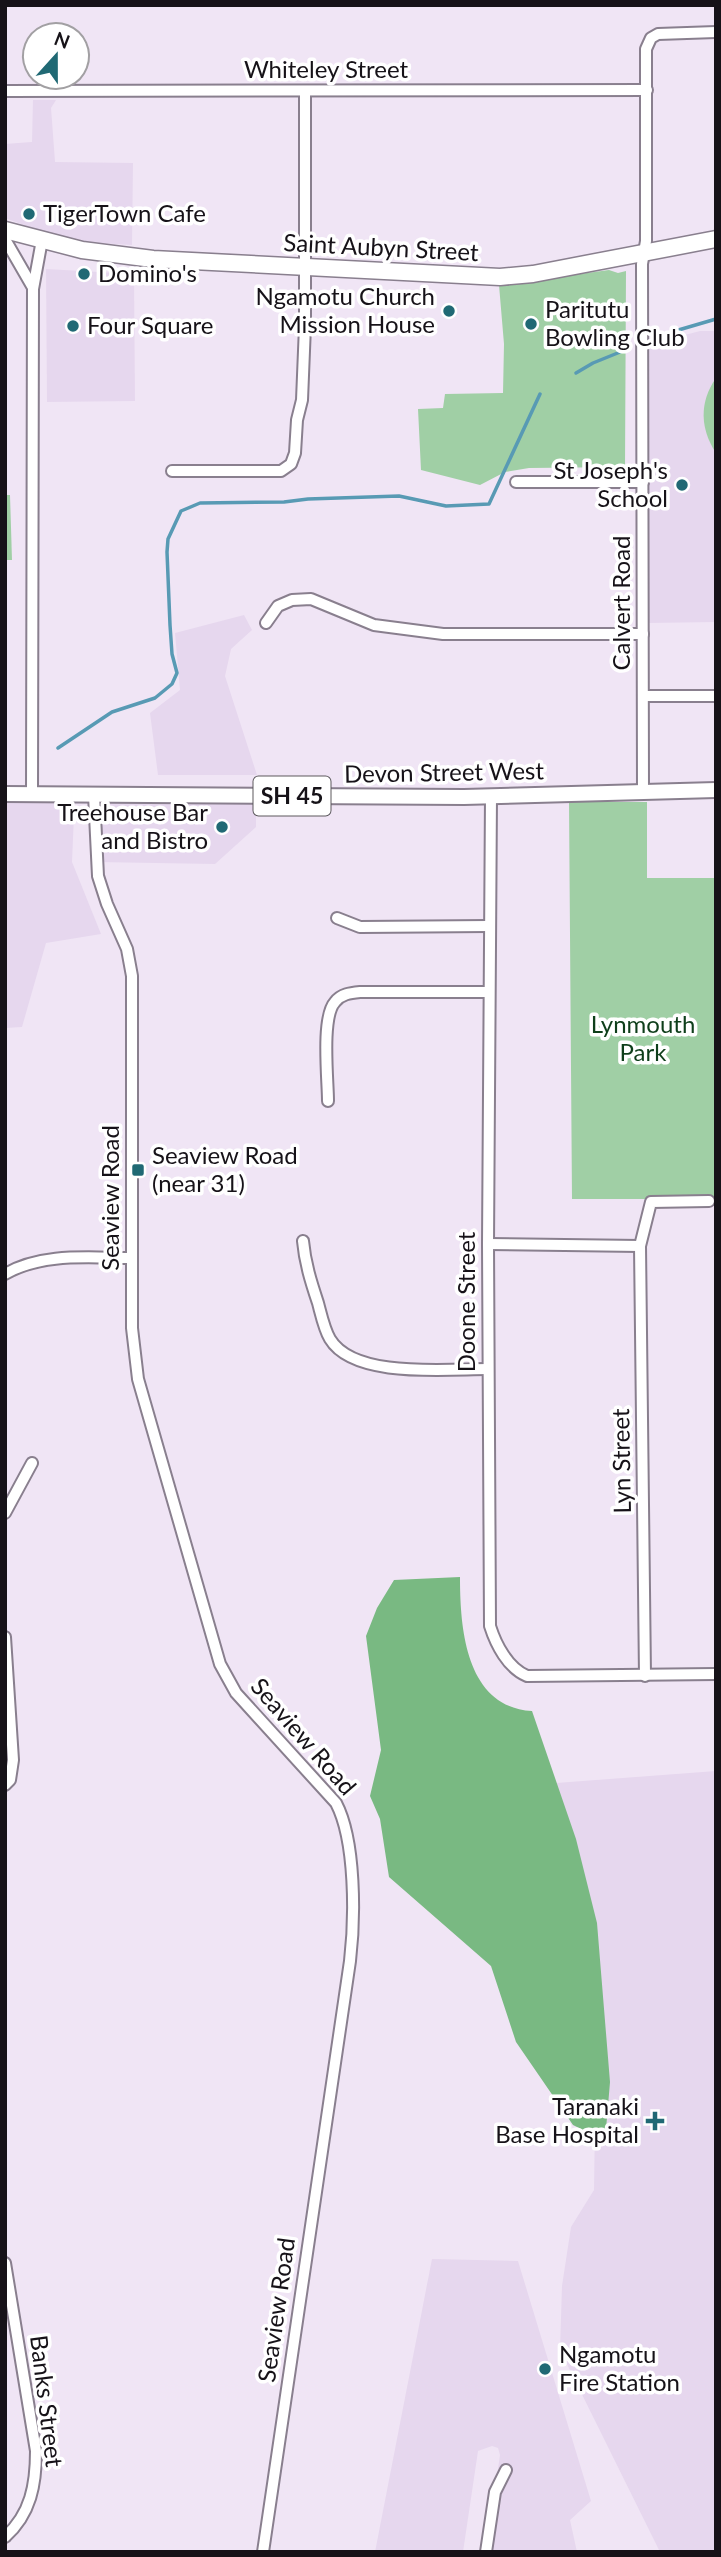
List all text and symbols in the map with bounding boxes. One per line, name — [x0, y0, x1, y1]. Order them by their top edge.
north arrow — [21, 21, 91, 91]
text: N — [51, 26, 73, 53]
street label: Whiteley Street — [244, 54, 409, 83]
place label: TigerTown Cafe — [43, 198, 206, 227]
marker: TigerTown Cafe — [21, 206, 37, 222]
street label: Saint Aubyn Street — [283, 227, 480, 266]
place label: Domino's — [98, 258, 197, 287]
marker: Domino's — [76, 266, 92, 282]
place label: Ngamotu Church Mission House — [256, 281, 435, 338]
place label: Paritutu Bowling Club — [545, 294, 685, 351]
marker: Ngamotu Church Mission House — [441, 303, 457, 319]
place label: Four Square — [87, 310, 214, 339]
marker: Paritutu Bowling Club — [523, 316, 539, 332]
marker: Four Square — [65, 318, 81, 334]
place label: St Joseph's School — [553, 455, 668, 512]
marker: St Joseph's School — [674, 477, 690, 493]
street label: Calvert Road — [606, 535, 635, 671]
street label: Devon Street West — [344, 755, 545, 788]
road number: SH 45 — [254, 776, 330, 816]
place label: Treehouse Bar and Bistro — [57, 797, 208, 854]
marker: Treehouse Bar and Bistro — [214, 819, 230, 835]
park label: Lynmouth Park — [591, 1009, 695, 1066]
street label: Seaview Road — [95, 1125, 124, 1271]
place label: Seaview Road (near 31) — [152, 1140, 298, 1197]
marker: Seaview Road (near 31) — [130, 1162, 146, 1178]
street label: Doone Street — [451, 1231, 480, 1372]
street label: Lyn Street — [605, 1408, 636, 1514]
street label: Seaview Road — [245, 1672, 363, 1801]
place label: Taranaki Base Hospital — [495, 2091, 639, 2148]
marker: Taranaki Base Hospital — [645, 2111, 665, 2131]
street label: Seaview Road — [251, 2236, 300, 2384]
street label: Banks Street — [25, 2333, 70, 2469]
place label: Ngamotu Fire Station — [559, 2339, 680, 2396]
marker: Ngamotu Fire Station — [537, 2361, 553, 2377]

